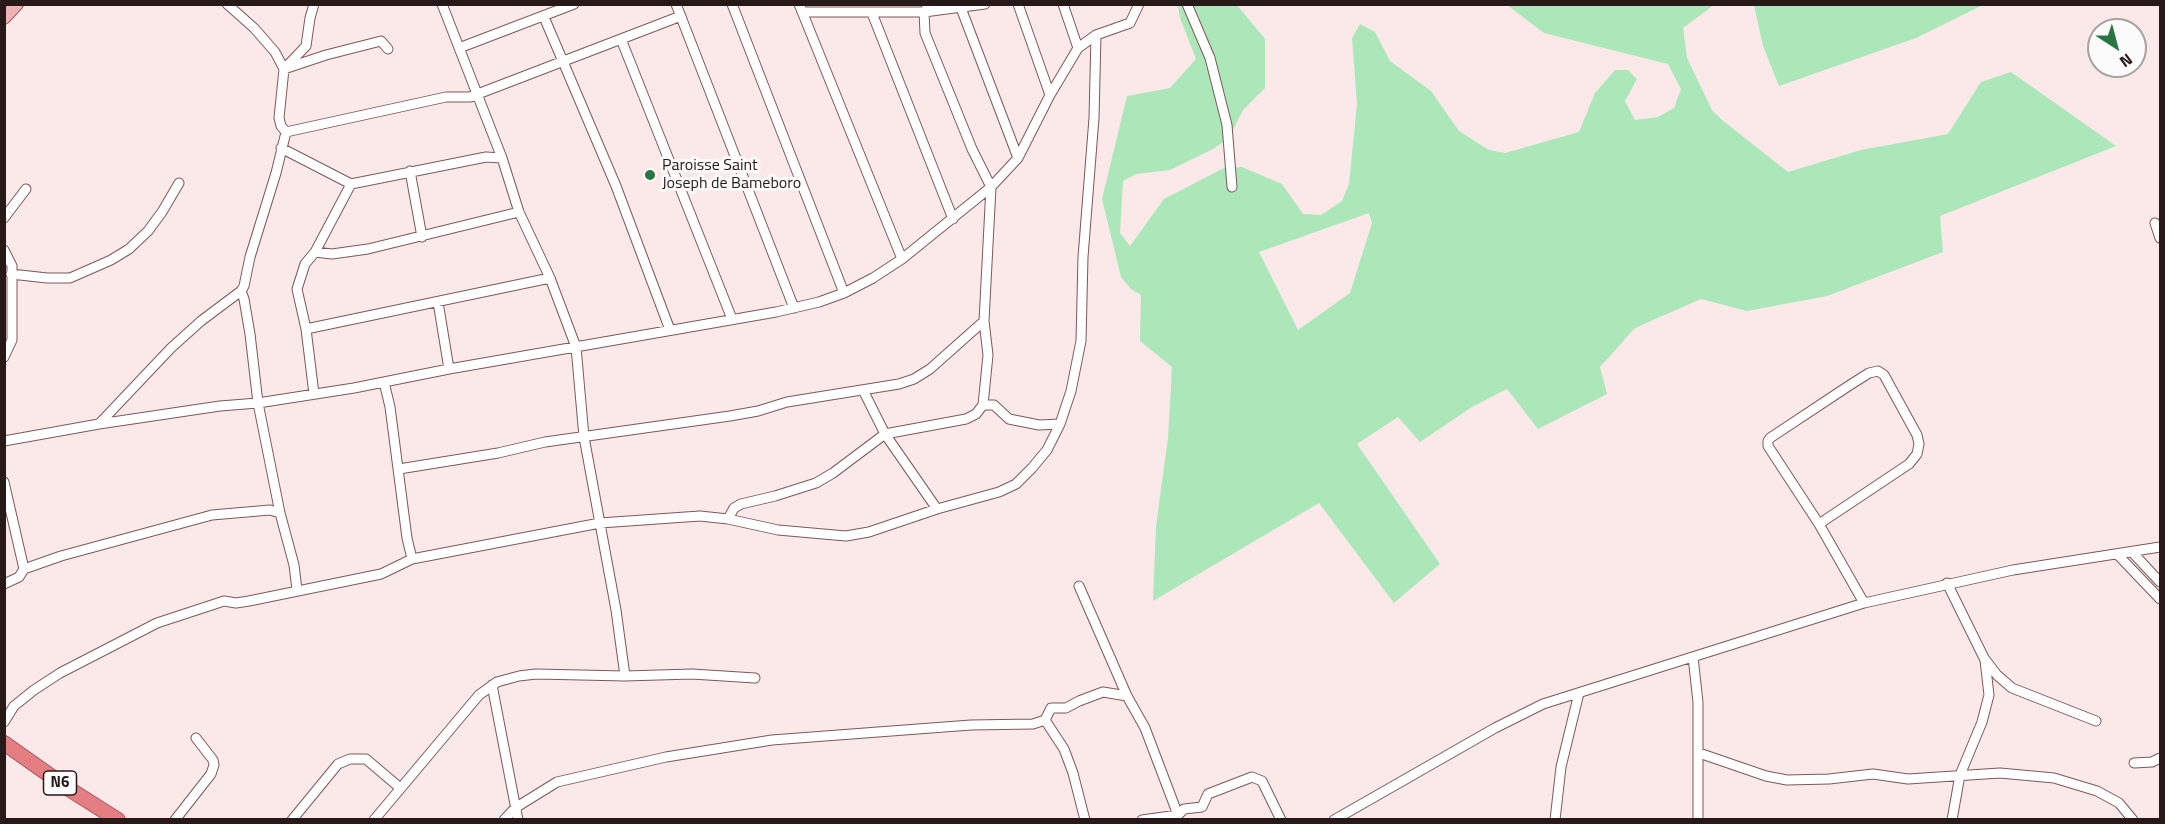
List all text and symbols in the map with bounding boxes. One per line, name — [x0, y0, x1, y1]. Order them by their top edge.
north arrow — [2087, 18, 2147, 78]
text: N — [2115, 48, 2138, 74]
place label: Paroisse Saint Joseph de Bameboro — [662, 156, 801, 194]
marker: Paroisse Saint Joseph de Bameboro — [643, 168, 657, 182]
road number: N6 — [44, 771, 76, 795]

